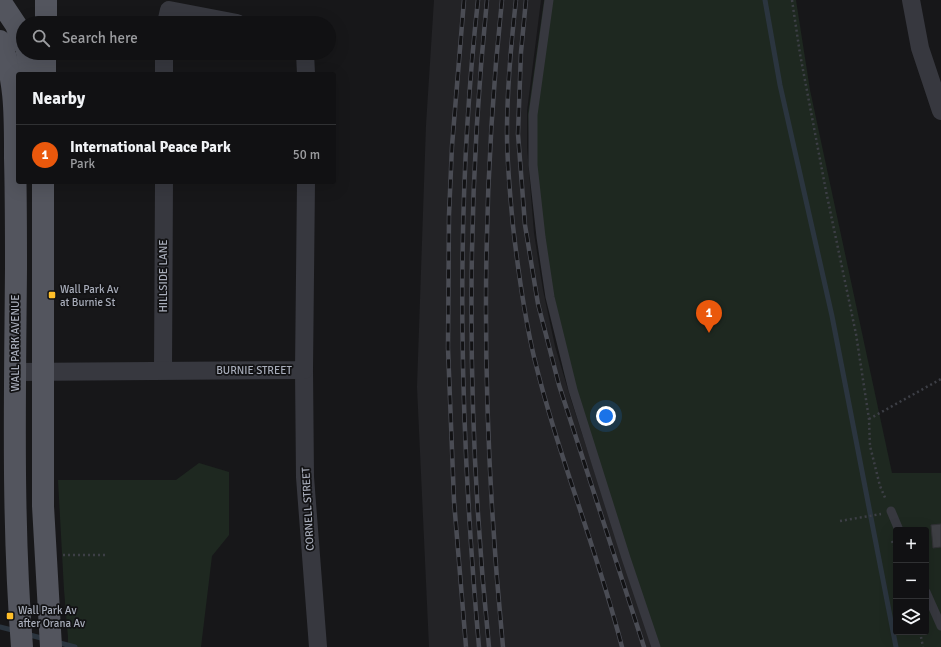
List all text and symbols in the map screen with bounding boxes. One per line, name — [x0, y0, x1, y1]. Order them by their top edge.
search box — [16, 16, 336, 60]
icon: search — [30, 27, 52, 49]
text: Search here — [62, 29, 138, 47]
text: Nearby — [32, 88, 85, 109]
text: International Peace Park — [70, 138, 231, 156]
text: 1 — [41, 147, 49, 163]
text: 50 m — [293, 147, 320, 163]
text: Park — [70, 156, 95, 172]
street label: HILLSIDE LANE — [157, 239, 170, 313]
place label: Wall Park Av at Burnie St — [60, 283, 118, 309]
marker: Wall Park Av at Burnie St — [47, 290, 57, 300]
street label: WALL PARK AVENUE — [9, 294, 22, 392]
pin: 1 — [696, 300, 722, 333]
street label: BURNIE STREET — [216, 364, 292, 377]
your location — [596, 406, 616, 426]
street label: CORNELL STREET — [299, 466, 317, 551]
map controls — [893, 527, 929, 635]
button: + — [893, 527, 929, 563]
button: − — [893, 563, 929, 599]
button: layers — [893, 599, 929, 635]
place label: Wall Park Av after Orana Av — [18, 604, 85, 630]
marker: Wall Park Av after Orana Av — [5, 611, 15, 621]

